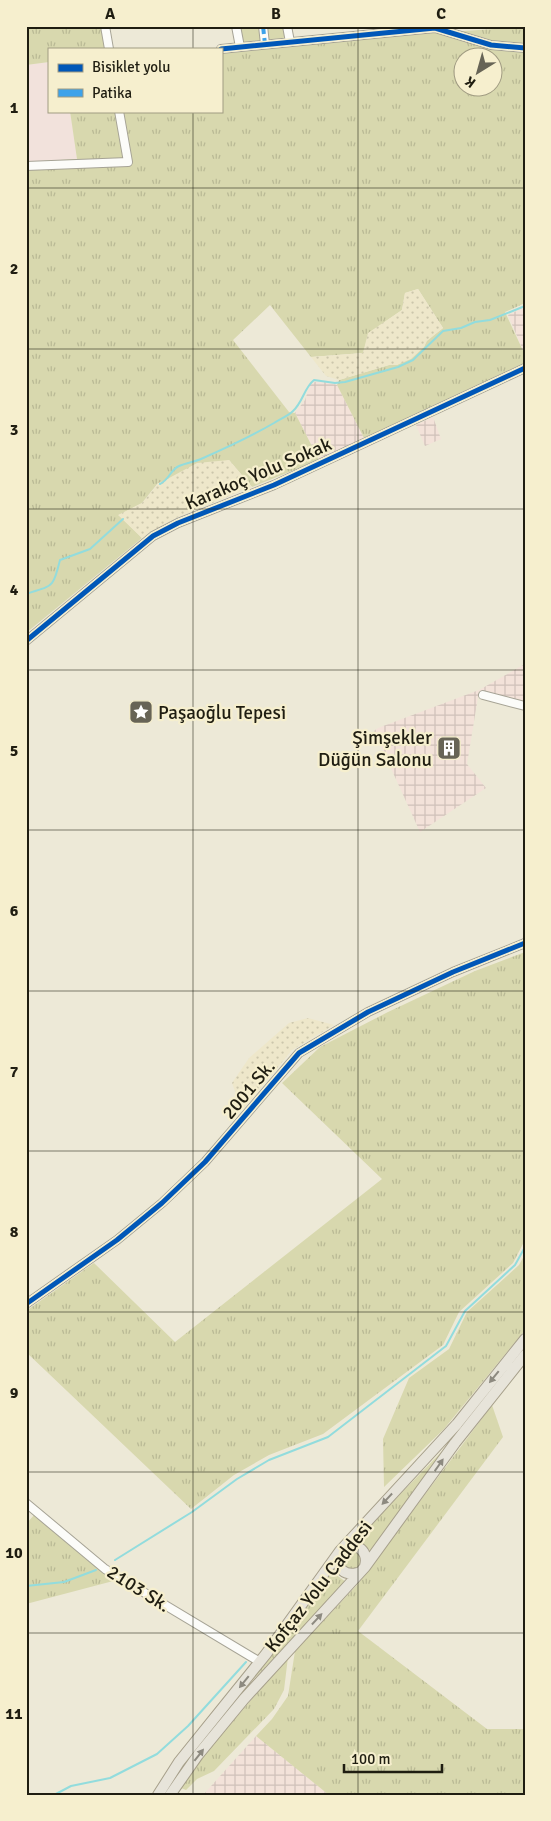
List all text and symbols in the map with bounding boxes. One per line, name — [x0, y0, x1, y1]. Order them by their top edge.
text: A — [105, 4, 116, 24]
text: B — [271, 4, 281, 24]
text: C — [436, 4, 446, 24]
legend — [48, 48, 222, 112]
north arrow — [454, 48, 504, 98]
text: Bisiklet yolu — [92, 58, 170, 76]
text: K — [462, 72, 479, 91]
text: Patika — [92, 84, 132, 102]
text: 1 — [10, 98, 19, 118]
text: 2 — [10, 259, 18, 279]
text: 3 — [10, 420, 18, 440]
street label: Karakoç Yolu Sokak — [181, 432, 336, 516]
text: 4 — [10, 580, 19, 600]
place icon: Paşaoğlu Tepesi — [128, 699, 154, 725]
place label: Paşaoğlu Tepesi — [158, 701, 286, 725]
place label: Şimşekler Düğün Salonu — [318, 726, 432, 772]
building icon: Şimşekler Düğün Salonu — [436, 735, 462, 761]
text: 5 — [10, 741, 18, 761]
text: 6 — [10, 901, 19, 921]
street label: 2001 Sk. — [217, 1055, 281, 1124]
text: 7 — [10, 1062, 19, 1082]
text: 8 — [10, 1222, 19, 1242]
one-way arrow — [489, 1370, 500, 1383]
text: 9 — [10, 1383, 19, 1403]
one-way arrow — [434, 1458, 444, 1472]
one-way arrow — [381, 1493, 393, 1505]
street label: Kofçaz Yolu Caddesi — [260, 1516, 378, 1657]
text: 10 — [5, 1543, 23, 1563]
street label: 2103 Sk. — [102, 1560, 175, 1618]
one-way arrow — [311, 1614, 323, 1626]
one-way arrow — [239, 1675, 250, 1688]
text: 11 — [5, 1704, 23, 1724]
scale bar — [344, 1741, 441, 1773]
one-way arrow — [193, 1749, 204, 1762]
text: 100 m — [351, 1750, 391, 1768]

